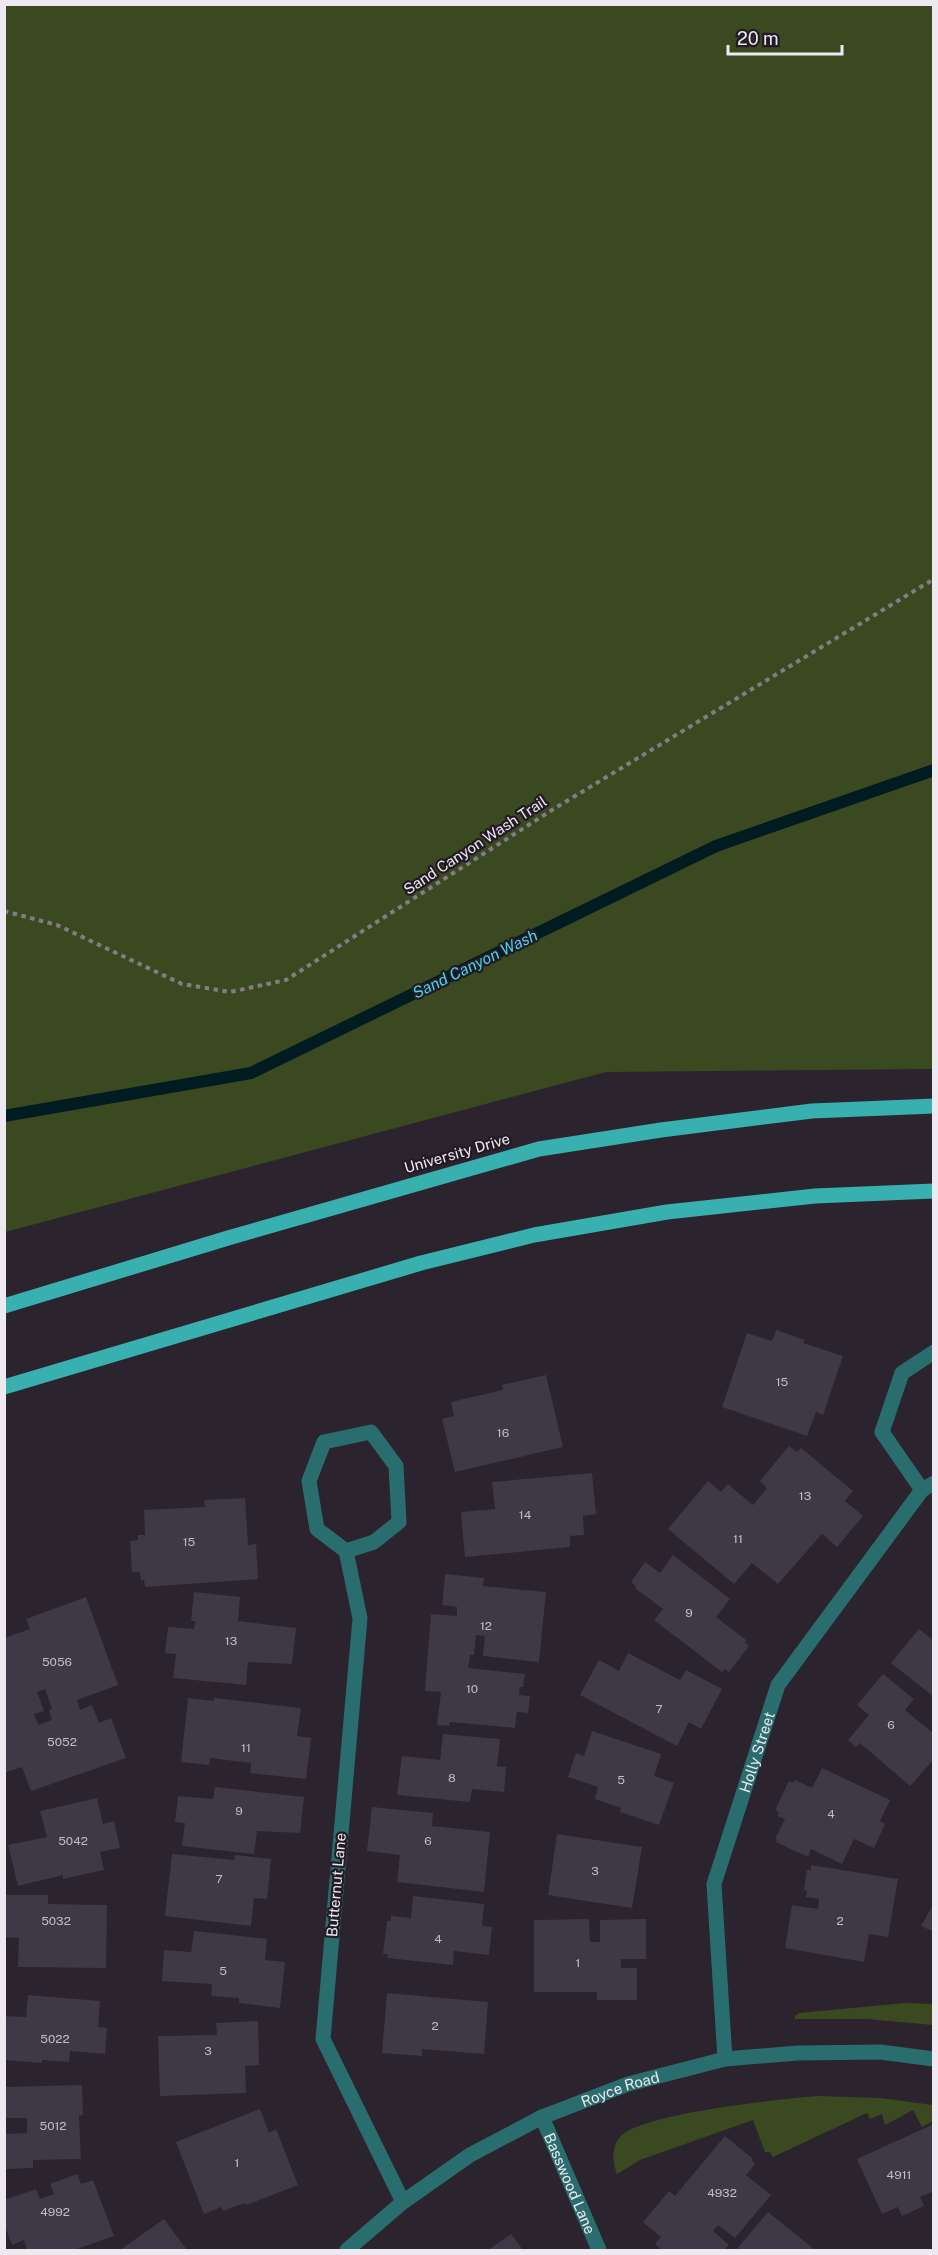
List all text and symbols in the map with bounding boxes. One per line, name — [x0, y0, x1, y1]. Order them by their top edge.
scale bar — [728, 18, 842, 56]
text: 20 m — [737, 28, 779, 49]
street label: Sand Canyon Wash Trail — [400, 792, 550, 898]
water label: Sand Canyon Wash — [409, 925, 541, 1003]
street label: University Drive — [402, 1130, 512, 1176]
house number: 15 — [776, 1375, 789, 1389]
house number: 16 — [497, 1426, 509, 1440]
house number: 13 — [799, 1489, 811, 1503]
house number: 14 — [519, 1508, 532, 1522]
house number: 11 — [733, 1532, 743, 1546]
house number: 15 — [183, 1535, 196, 1549]
house number: 9 — [685, 1606, 693, 1620]
house number: 12 — [480, 1619, 492, 1633]
house number: 13 — [225, 1634, 237, 1648]
house number: 5056 — [42, 1655, 72, 1669]
house number: 10 — [466, 1682, 478, 1696]
house number: 7 — [655, 1702, 663, 1716]
street label: Holly Street — [736, 1709, 777, 1795]
house number: 6 — [887, 1718, 895, 1732]
house number: 5052 — [47, 1735, 77, 1749]
house number: 11 — [241, 1741, 251, 1755]
house number: 8 — [448, 1771, 456, 1785]
house number: 5 — [617, 1773, 625, 1787]
house number: 9 — [235, 1804, 243, 1818]
house number: 4 — [827, 1807, 835, 1821]
street label: Butternut Lane — [323, 1832, 349, 1938]
house number: 5042 — [58, 1834, 88, 1848]
house number: 6 — [424, 1834, 432, 1848]
house number: 3 — [591, 1864, 599, 1878]
house number: 7 — [215, 1872, 223, 1886]
house number: 5032 — [41, 1914, 71, 1928]
house number: 2 — [836, 1914, 844, 1928]
house number: 4 — [434, 1932, 442, 1946]
house number: 1 — [576, 1956, 580, 1970]
house number: 5 — [219, 1964, 227, 1978]
house number: 2 — [431, 2019, 439, 2033]
house number: 5022 — [40, 2032, 70, 2046]
house number: 3 — [204, 2044, 212, 2058]
street label: Royce Road — [578, 2068, 661, 2110]
house number: 5012 — [39, 2119, 67, 2133]
street label: Basswood Lane — [541, 2130, 600, 2236]
house number: 1 — [235, 2156, 239, 2170]
house number: 4911 — [887, 2168, 911, 2182]
house number: 4932 — [707, 2186, 737, 2200]
house number: 4992 — [40, 2205, 70, 2219]

